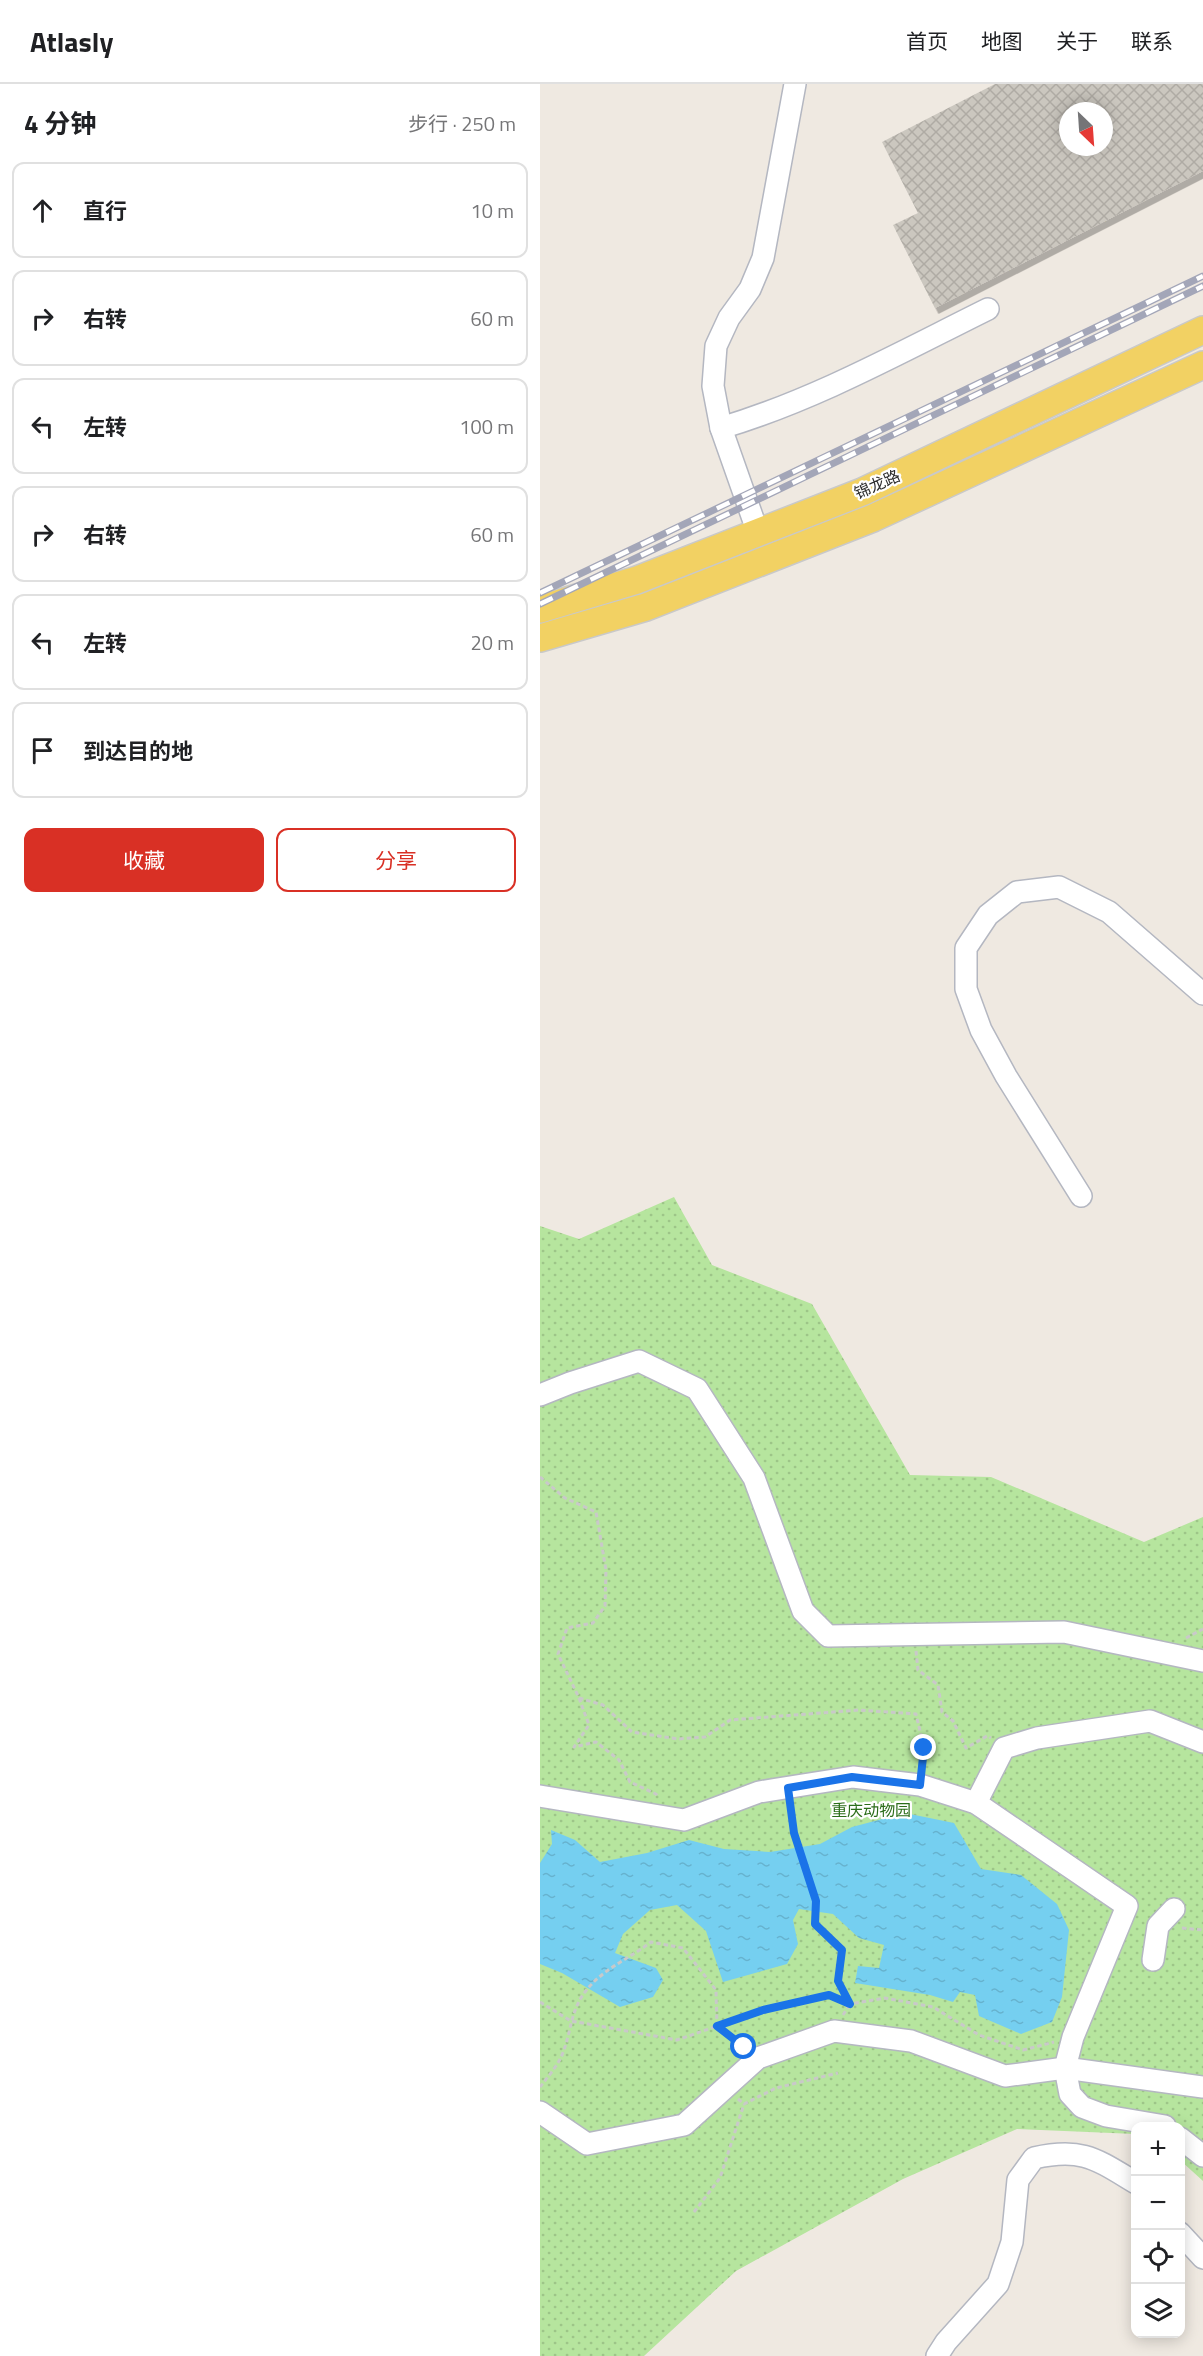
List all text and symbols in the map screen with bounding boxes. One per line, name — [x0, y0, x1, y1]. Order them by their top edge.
text: Atlasly — [30, 20, 113, 63]
text: 首页 — [906, 25, 948, 57]
text: 地图 — [981, 25, 1023, 57]
text: 关于 — [1056, 25, 1098, 57]
text: 联系 — [1131, 25, 1173, 57]
north arrow — [1059, 102, 1113, 156]
text: 4 分钟 — [24, 104, 96, 143]
text: 步行 · 250 m — [408, 108, 516, 139]
icon: ahead — [26, 194, 59, 227]
text: 直行 — [83, 194, 127, 228]
text: 10 m — [470, 195, 514, 226]
icon: right — [26, 302, 59, 335]
text: 右转 — [83, 302, 127, 336]
text: 60 m — [470, 303, 514, 334]
icon: left — [26, 410, 59, 443]
text: 左转 — [83, 410, 127, 444]
text: 100 m — [459, 411, 514, 442]
street label: 锦龙路 — [850, 463, 904, 505]
icon: right — [26, 518, 59, 551]
text: 右转 — [83, 518, 127, 552]
text: 60 m — [470, 519, 514, 550]
icon: left — [26, 626, 59, 659]
text: 左转 — [83, 626, 127, 660]
text: 20 m — [470, 627, 514, 658]
icon: arrive — [26, 734, 59, 767]
text: 到达目的地 — [83, 734, 193, 768]
button: 收藏 — [24, 828, 264, 892]
button: 分享 — [276, 828, 516, 892]
route end — [910, 1734, 936, 1760]
park label: 重庆动物园 — [831, 1798, 911, 1822]
route start — [730, 2033, 756, 2059]
map controls — [1131, 2122, 1185, 2338]
button: + — [1131, 2122, 1185, 2176]
button: − — [1131, 2176, 1185, 2230]
button: locate — [1131, 2230, 1185, 2284]
button: layers — [1131, 2284, 1185, 2338]

